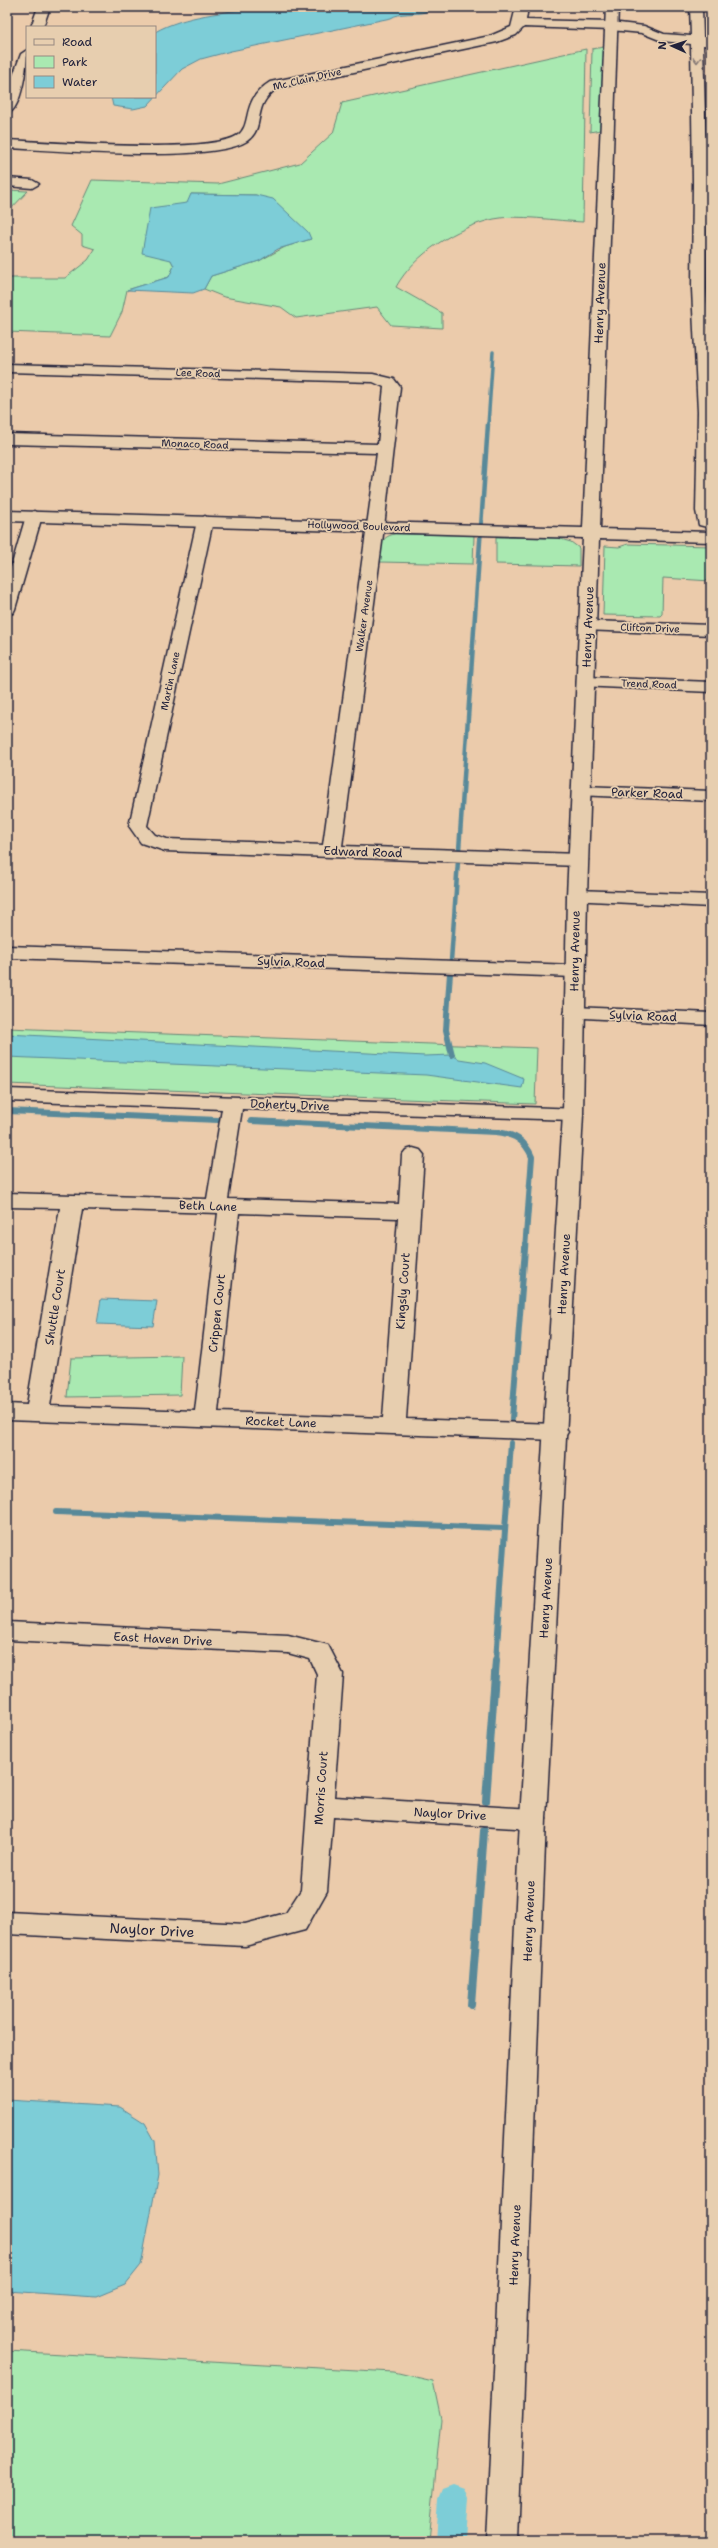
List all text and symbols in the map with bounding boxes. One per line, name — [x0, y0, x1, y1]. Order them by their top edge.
legend — [26, 26, 156, 98]
north arrow — [652, 26, 692, 66]
text: Road — [62, 34, 93, 50]
text: N — [655, 40, 670, 50]
text: Park — [62, 54, 88, 70]
one-way arrow — [693, 57, 701, 63]
street label: Mc Clain Drive — [271, 65, 343, 93]
text: Water — [62, 74, 98, 90]
street label: Henry Avenue — [591, 262, 609, 344]
street label: Lee Road — [175, 366, 221, 380]
street label: Monaco Road — [161, 436, 229, 452]
street label: Hollywood Boulevard — [307, 518, 411, 534]
street label: Walker Avenue — [353, 579, 376, 653]
street label: Henry Avenue — [579, 586, 597, 668]
street label: Clifton Drive — [620, 620, 680, 636]
street label: Martin Lane — [157, 650, 183, 712]
street label: Trend Road — [621, 677, 678, 691]
street label: Parker Road — [611, 784, 684, 802]
street label: Edward Road — [323, 843, 403, 861]
street label: Henry Avenue — [566, 910, 584, 992]
street label: Sylvia Road — [257, 953, 326, 971]
street label: Sylvia Road — [609, 1007, 678, 1025]
street label: Doherty Drive — [250, 1096, 330, 1114]
street label: Beth Lane — [179, 1197, 238, 1215]
street label: Henry Avenue — [554, 1233, 574, 1315]
street label: Kingsly Court — [392, 1252, 414, 1330]
street label: Shuttle Court — [41, 1268, 69, 1346]
street label: Crippen Court — [205, 1273, 229, 1353]
street label: Rocket Lane — [245, 1413, 317, 1431]
street label: Henry Avenue — [536, 1557, 556, 1639]
street label: East Haven Drive — [113, 1628, 213, 1650]
street label: Morris Court — [310, 1750, 332, 1826]
street label: Naylor Drive — [413, 1804, 487, 1824]
street label: Henry Avenue — [520, 1880, 538, 1962]
street label: Naylor Drive — [109, 1919, 195, 1941]
street label: Henry Avenue — [506, 2204, 524, 2286]

